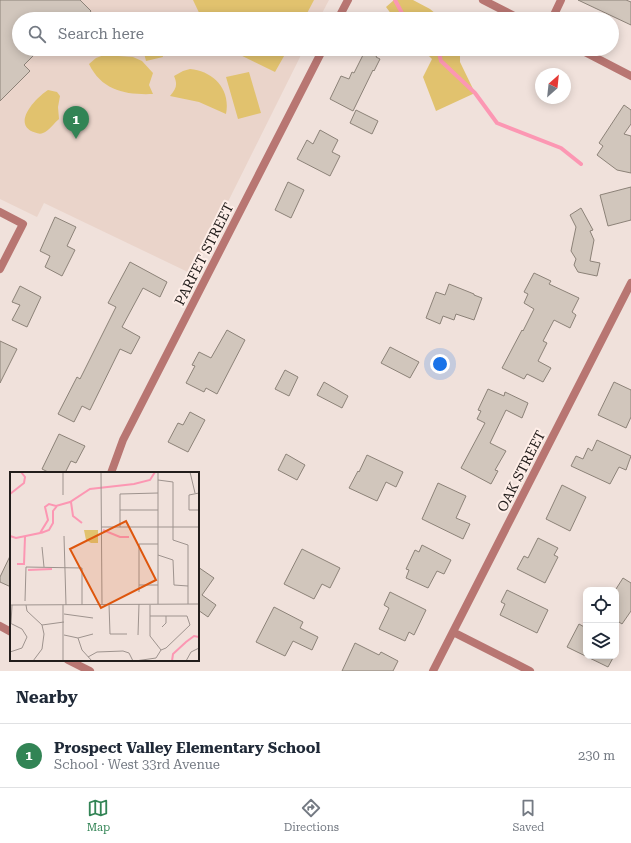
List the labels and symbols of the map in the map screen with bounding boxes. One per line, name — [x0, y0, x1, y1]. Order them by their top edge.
north arrow — [535, 68, 571, 104]
pin: 1 — [63, 106, 89, 139]
street label: PARFET STREET — [171, 200, 237, 308]
your location — [430, 354, 450, 374]
street label: OAK STREET — [494, 428, 548, 514]
inset map — [10, 472, 199, 661]

